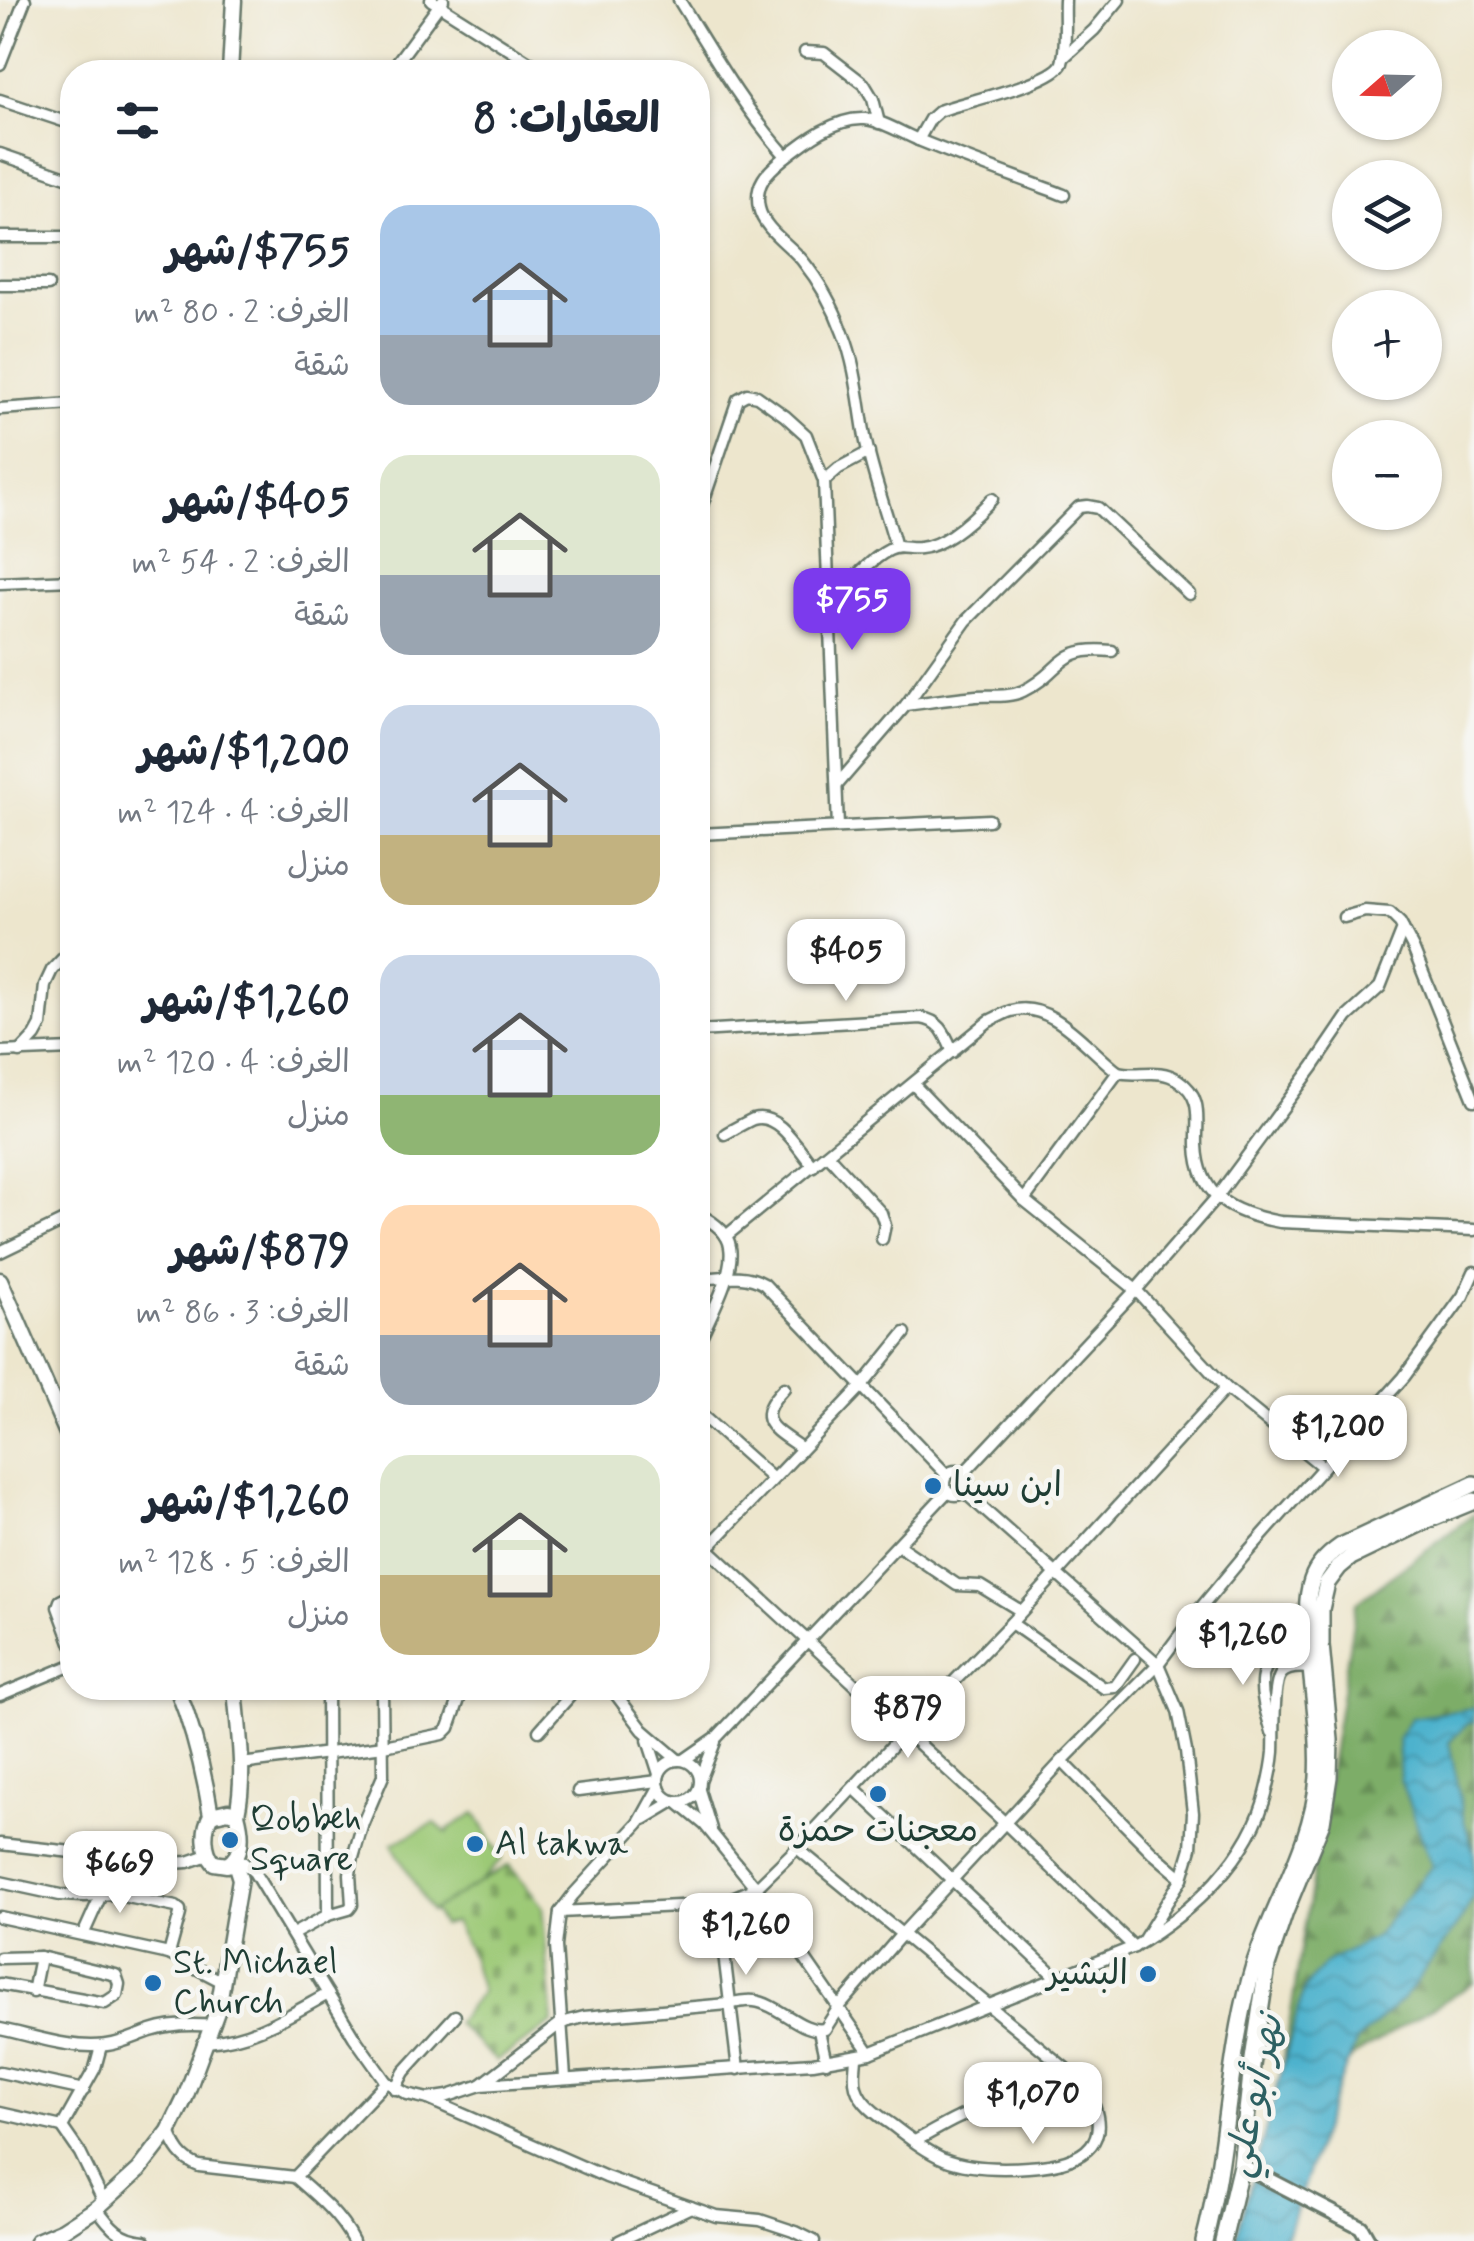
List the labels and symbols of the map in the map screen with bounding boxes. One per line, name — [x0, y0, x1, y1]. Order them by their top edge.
north arrow — [1332, 30, 1442, 140]
pin: $755 — [793, 568, 911, 653]
pin: $405 — [787, 919, 905, 1004]
pin: $1,200 — [1257, 1395, 1419, 1480]
place label: ابن سينا — [953, 1463, 1062, 1509]
marker: ابن سينا — [922, 1475, 944, 1497]
pin: $1,260 — [1162, 1603, 1324, 1688]
pin: $879 — [849, 1676, 967, 1761]
marker: معجنات حمزة — [867, 1783, 889, 1805]
place label: Qobbeh Square — [250, 1797, 362, 1883]
place label: معجنات حمزة — [778, 1808, 978, 1854]
place label: Al takwa — [495, 1821, 629, 1867]
marker: Qobbeh Square — [219, 1829, 241, 1851]
pin: $669 — [61, 1831, 179, 1916]
marker: Al takwa — [464, 1833, 486, 1855]
pin: $1,260 — [665, 1893, 827, 1978]
place label: St. Michael Church — [173, 1940, 338, 2026]
place label: البشير — [1044, 1951, 1128, 1997]
marker: البشير — [1137, 1963, 1159, 1985]
marker: St. Michael Church — [142, 1972, 164, 1994]
water label: نهر أبو علي — [1214, 2007, 1303, 2183]
pin: $1,070 — [952, 2062, 1114, 2147]

